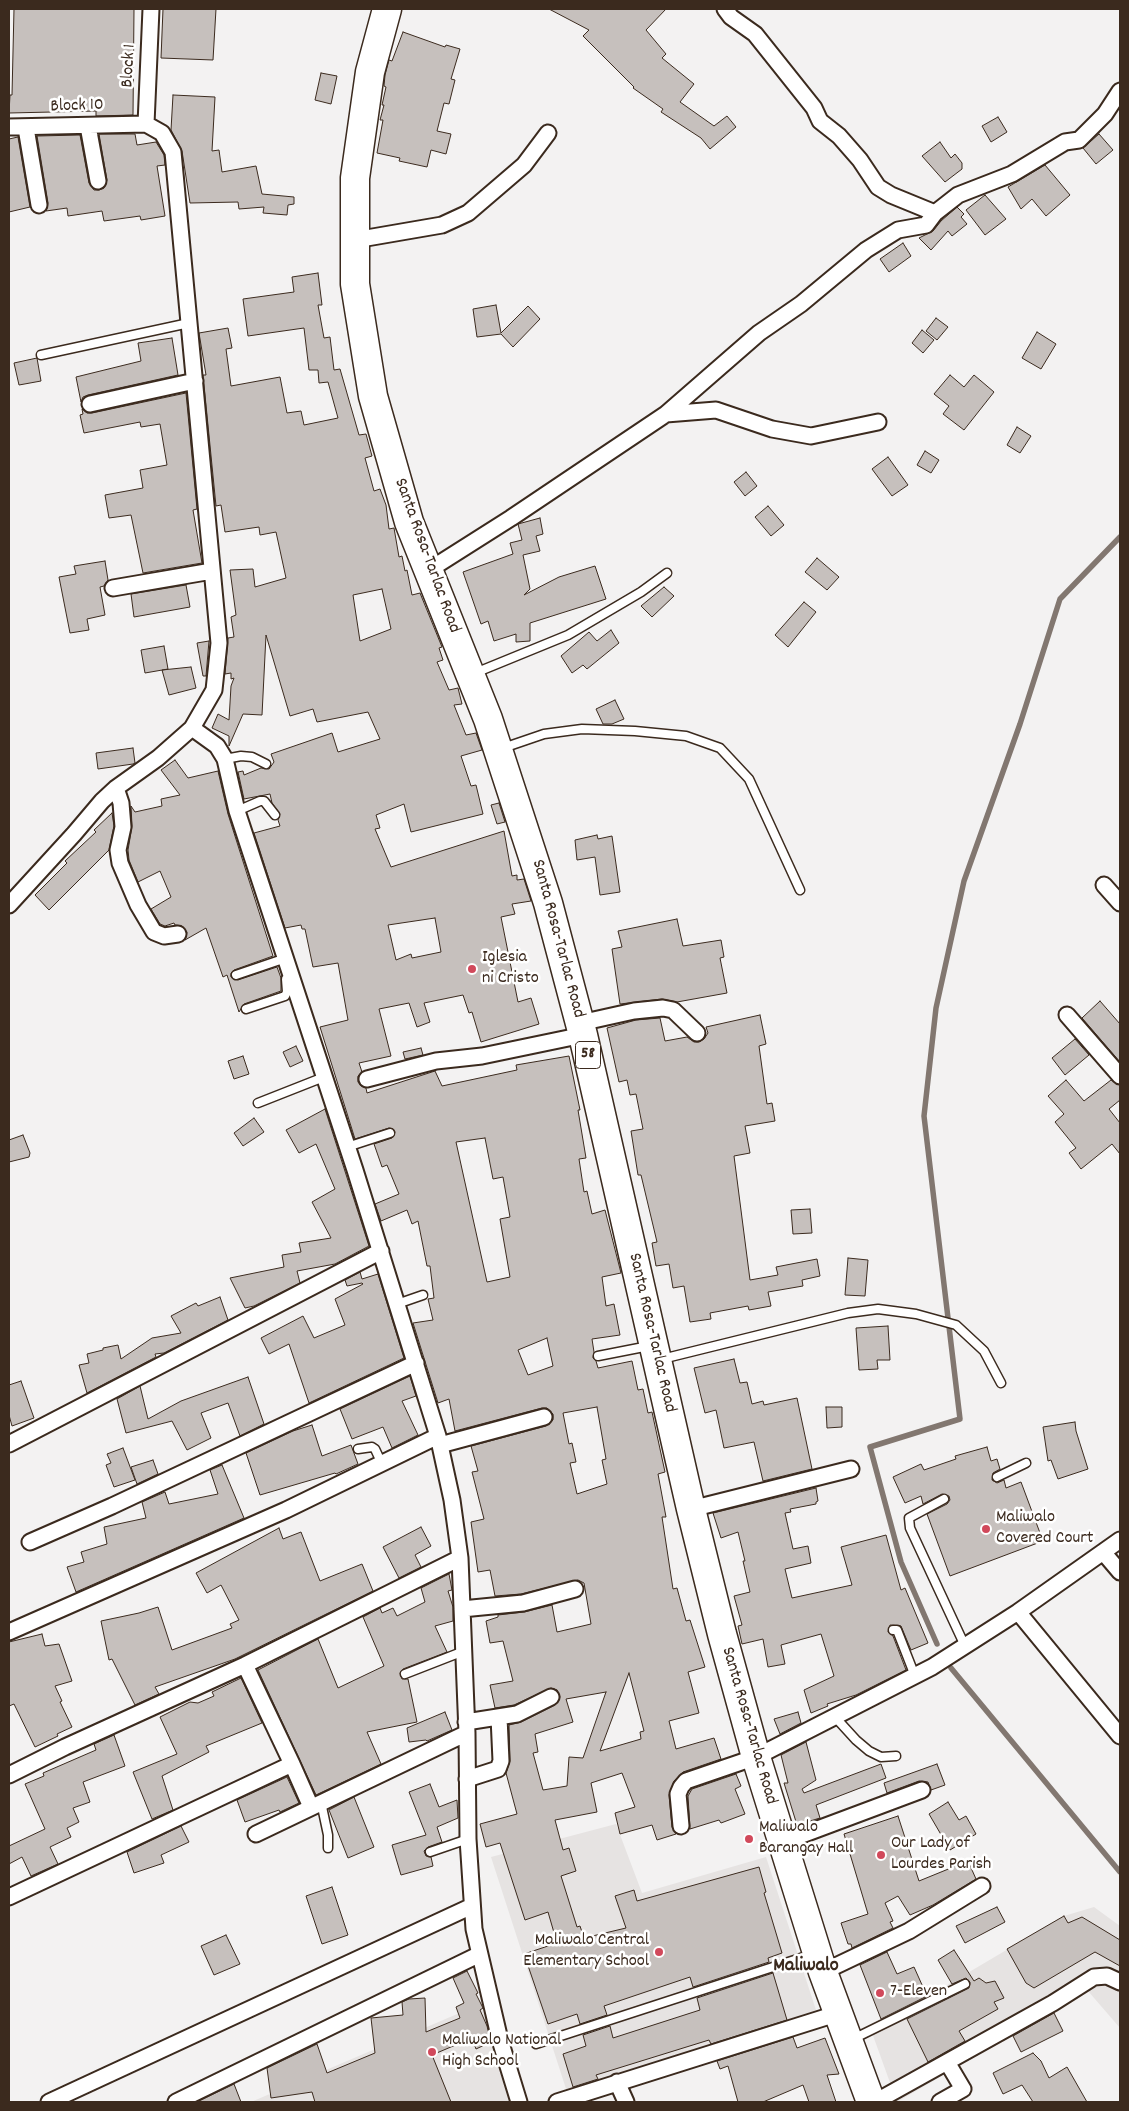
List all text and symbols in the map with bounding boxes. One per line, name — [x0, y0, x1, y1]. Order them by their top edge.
street label: Block 1 — [118, 44, 142, 88]
street label: Block 10 — [50, 95, 104, 119]
street label: Santa Rosa-Tarlac Road — [388, 476, 464, 636]
street label: Santa Rosa-Tarlac Road — [525, 858, 589, 1020]
place label: Iglesia ni Cristo — [482, 948, 539, 991]
marker: Iglesia ni Cristo — [466, 963, 478, 975]
road number: 58 — [576, 1042, 600, 1068]
street label: Santa Rosa-Tarlac Road — [622, 1251, 680, 1415]
place label: Maliwalo Covered Court — [996, 1508, 1093, 1550]
marker: Maliwalo Covered Court — [980, 1523, 992, 1535]
street label: Santa Rosa-Tarlac Road — [715, 1645, 781, 1807]
place label: Maliwalo Barangay Hall — [759, 1818, 853, 1860]
marker: Maliwalo Barangay Hall — [743, 1833, 755, 1845]
place label: Our Lady of Lourdes Parish — [891, 1834, 991, 1876]
marker: Our Lady of Lourdes Parish — [875, 1849, 887, 1861]
place label: Maliwalo Central Elementary School — [523, 1931, 649, 1974]
marker: Maliwalo Central Elementary School — [653, 1946, 665, 1958]
district label: Maliwalo — [773, 1955, 839, 1979]
place label: 7-Eleven — [890, 1982, 947, 2004]
marker: 7-Eleven — [874, 1987, 886, 1999]
place label: Maliwalo National High School — [442, 2031, 561, 2074]
marker: Maliwalo National High School — [426, 2046, 438, 2058]

